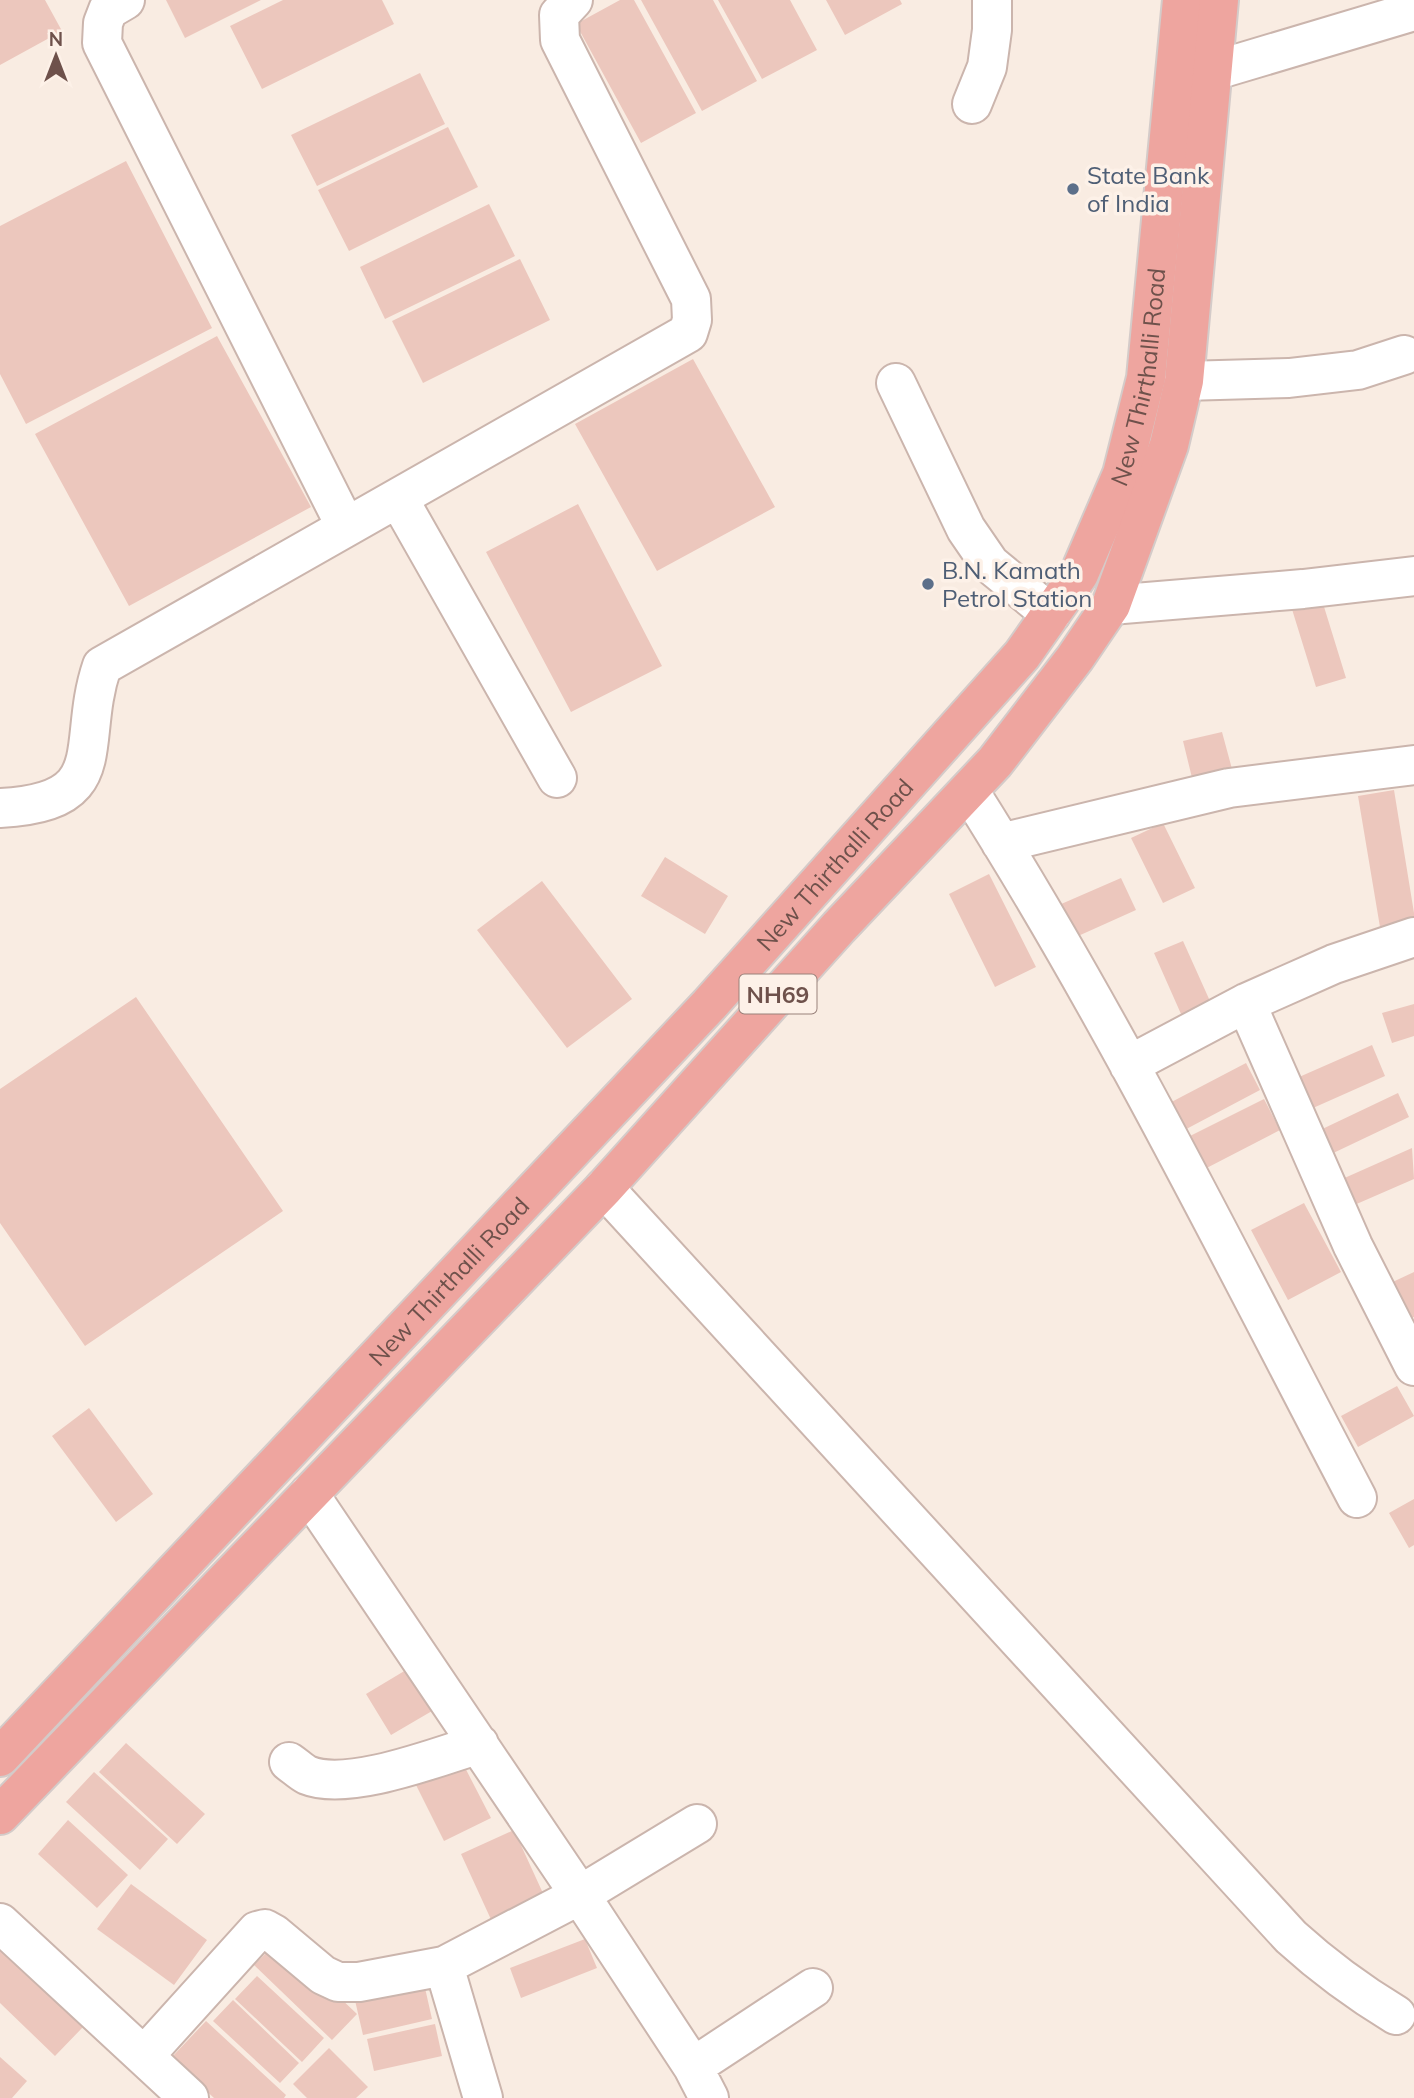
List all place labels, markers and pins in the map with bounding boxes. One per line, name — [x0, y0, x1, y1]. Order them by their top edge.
place label: State Bank of India — [1087, 160, 1210, 218]
marker: State Bank of India — [1065, 181, 1081, 197]
place label: B.N. Kamath Petrol Station — [942, 555, 1092, 613]
marker: B.N. Kamath Petrol Station — [920, 576, 936, 592]

